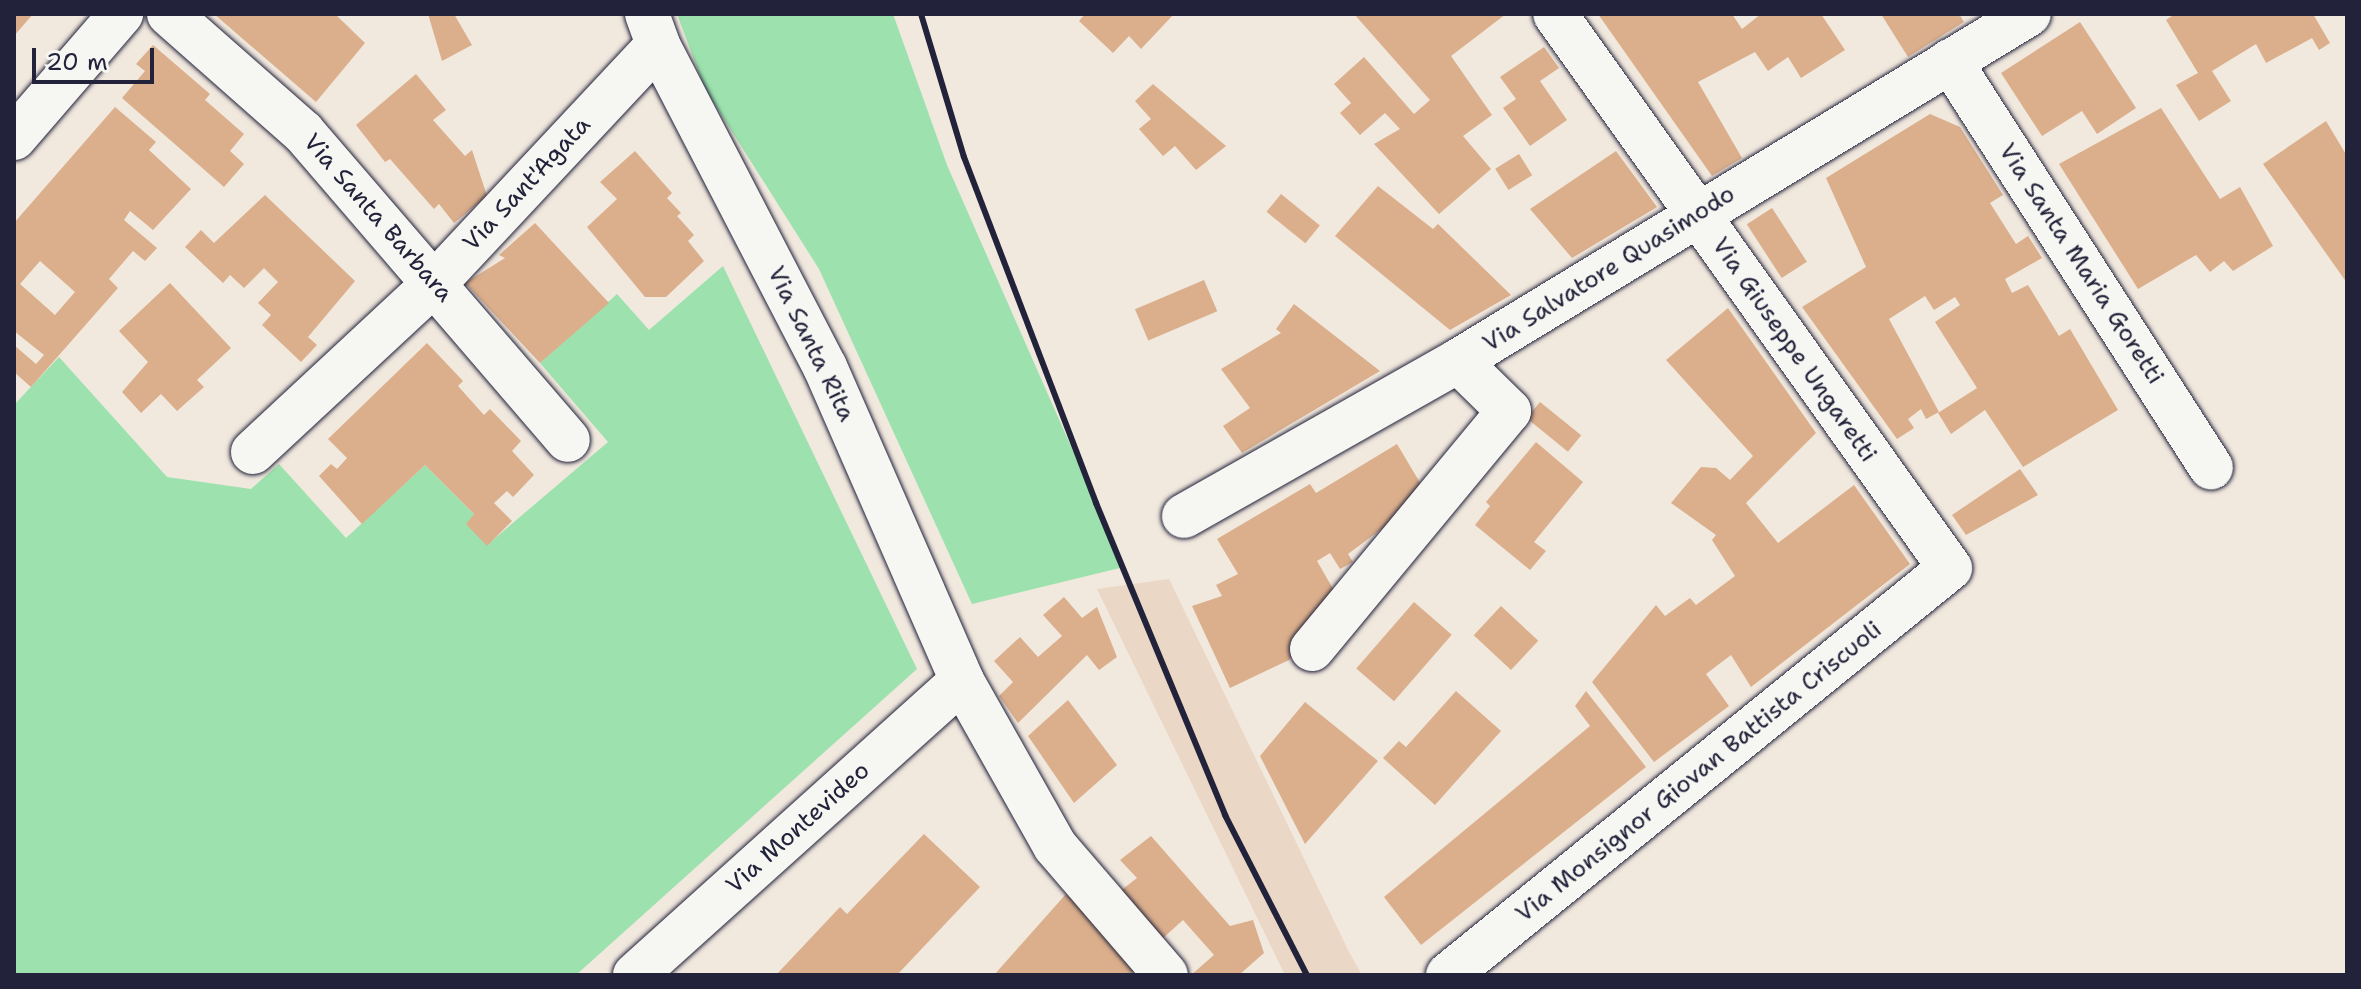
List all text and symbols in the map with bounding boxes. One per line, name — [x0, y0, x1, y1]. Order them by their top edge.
scale bar — [36, 32, 158, 82]
text: 20 m — [46, 46, 108, 78]
street label: Via Sant'Agata — [457, 111, 597, 257]
street label: Via Santa Barbara — [297, 128, 459, 308]
street label: Via Santa Maria Goretti — [1992, 138, 2170, 390]
street label: Via Salvatore Quasimodo — [1478, 180, 1740, 358]
street label: Via Giuseppe Ungaretti — [1705, 232, 1883, 468]
street label: Via Santa Rita — [761, 262, 861, 426]
street label: Via Monsignor Giovan Battista Criscuoli — [1510, 615, 1888, 929]
street label: Via Montevideo — [720, 756, 876, 900]

